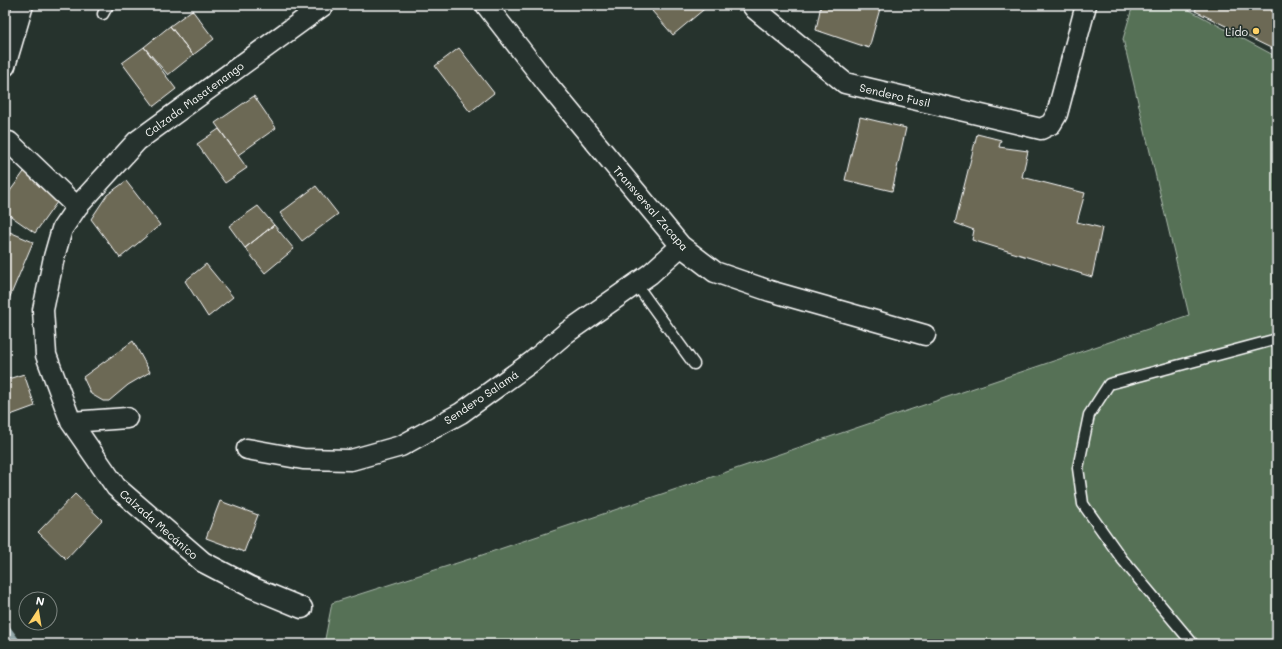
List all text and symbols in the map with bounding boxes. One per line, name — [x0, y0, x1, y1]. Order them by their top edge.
place label: Lido — [1225, 24, 1248, 39]
marker: Lido — [1251, 26, 1261, 36]
street label: Calzada Masatenango — [141, 58, 247, 140]
street label: Sendero Fusil — [858, 80, 932, 110]
street label: Transversal Zacapa — [610, 162, 692, 254]
street label: Sendero Salamá — [441, 366, 521, 427]
street label: Calzada Mecánico — [117, 486, 202, 562]
north arrow — [18, 591, 58, 631]
text: N — [35, 593, 46, 609]

